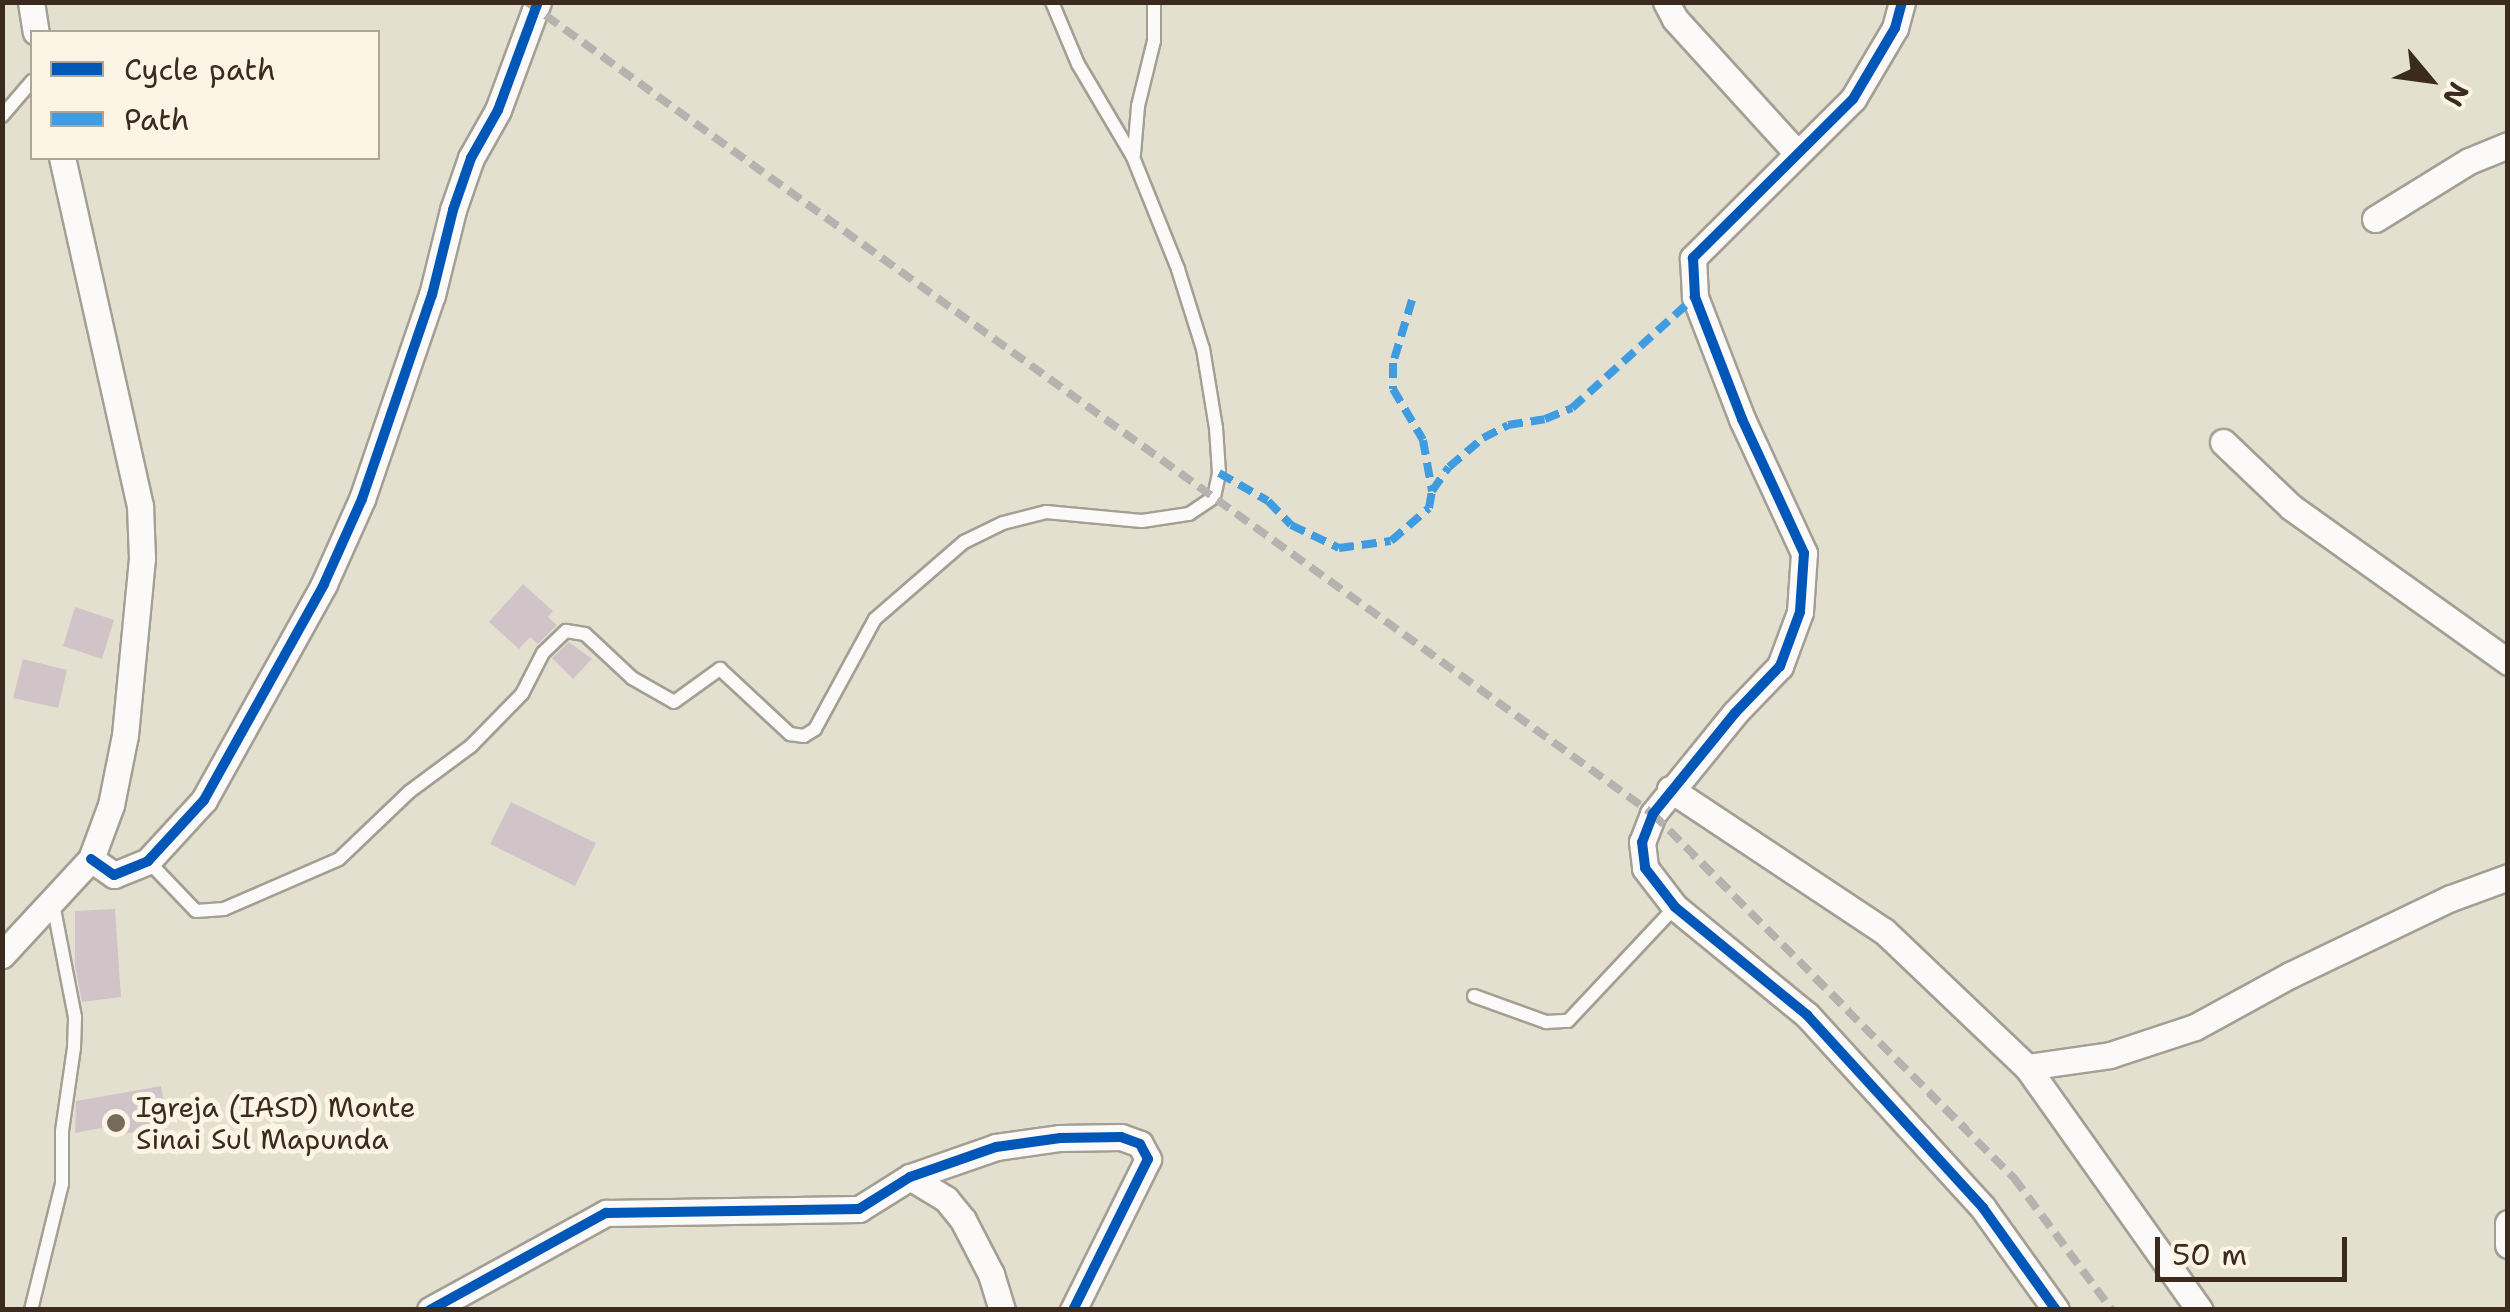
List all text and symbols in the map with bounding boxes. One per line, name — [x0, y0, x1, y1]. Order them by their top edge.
legend — [30, 30, 380, 160]
north arrow — [2380, 30, 2480, 130]
text: Cycle path — [124, 49, 276, 90]
text: N — [2434, 76, 2478, 113]
text: Path — [124, 99, 190, 140]
place label: Igreja (IASD) Monte Sinai Sul Mapunda — [136, 1090, 416, 1156]
marker: Igreja (IASD) Monte Sinai Sul Mapunda — [105, 1112, 127, 1134]
scale bar — [2160, 1217, 2352, 1279]
text: 50 m — [2172, 1234, 2247, 1275]

